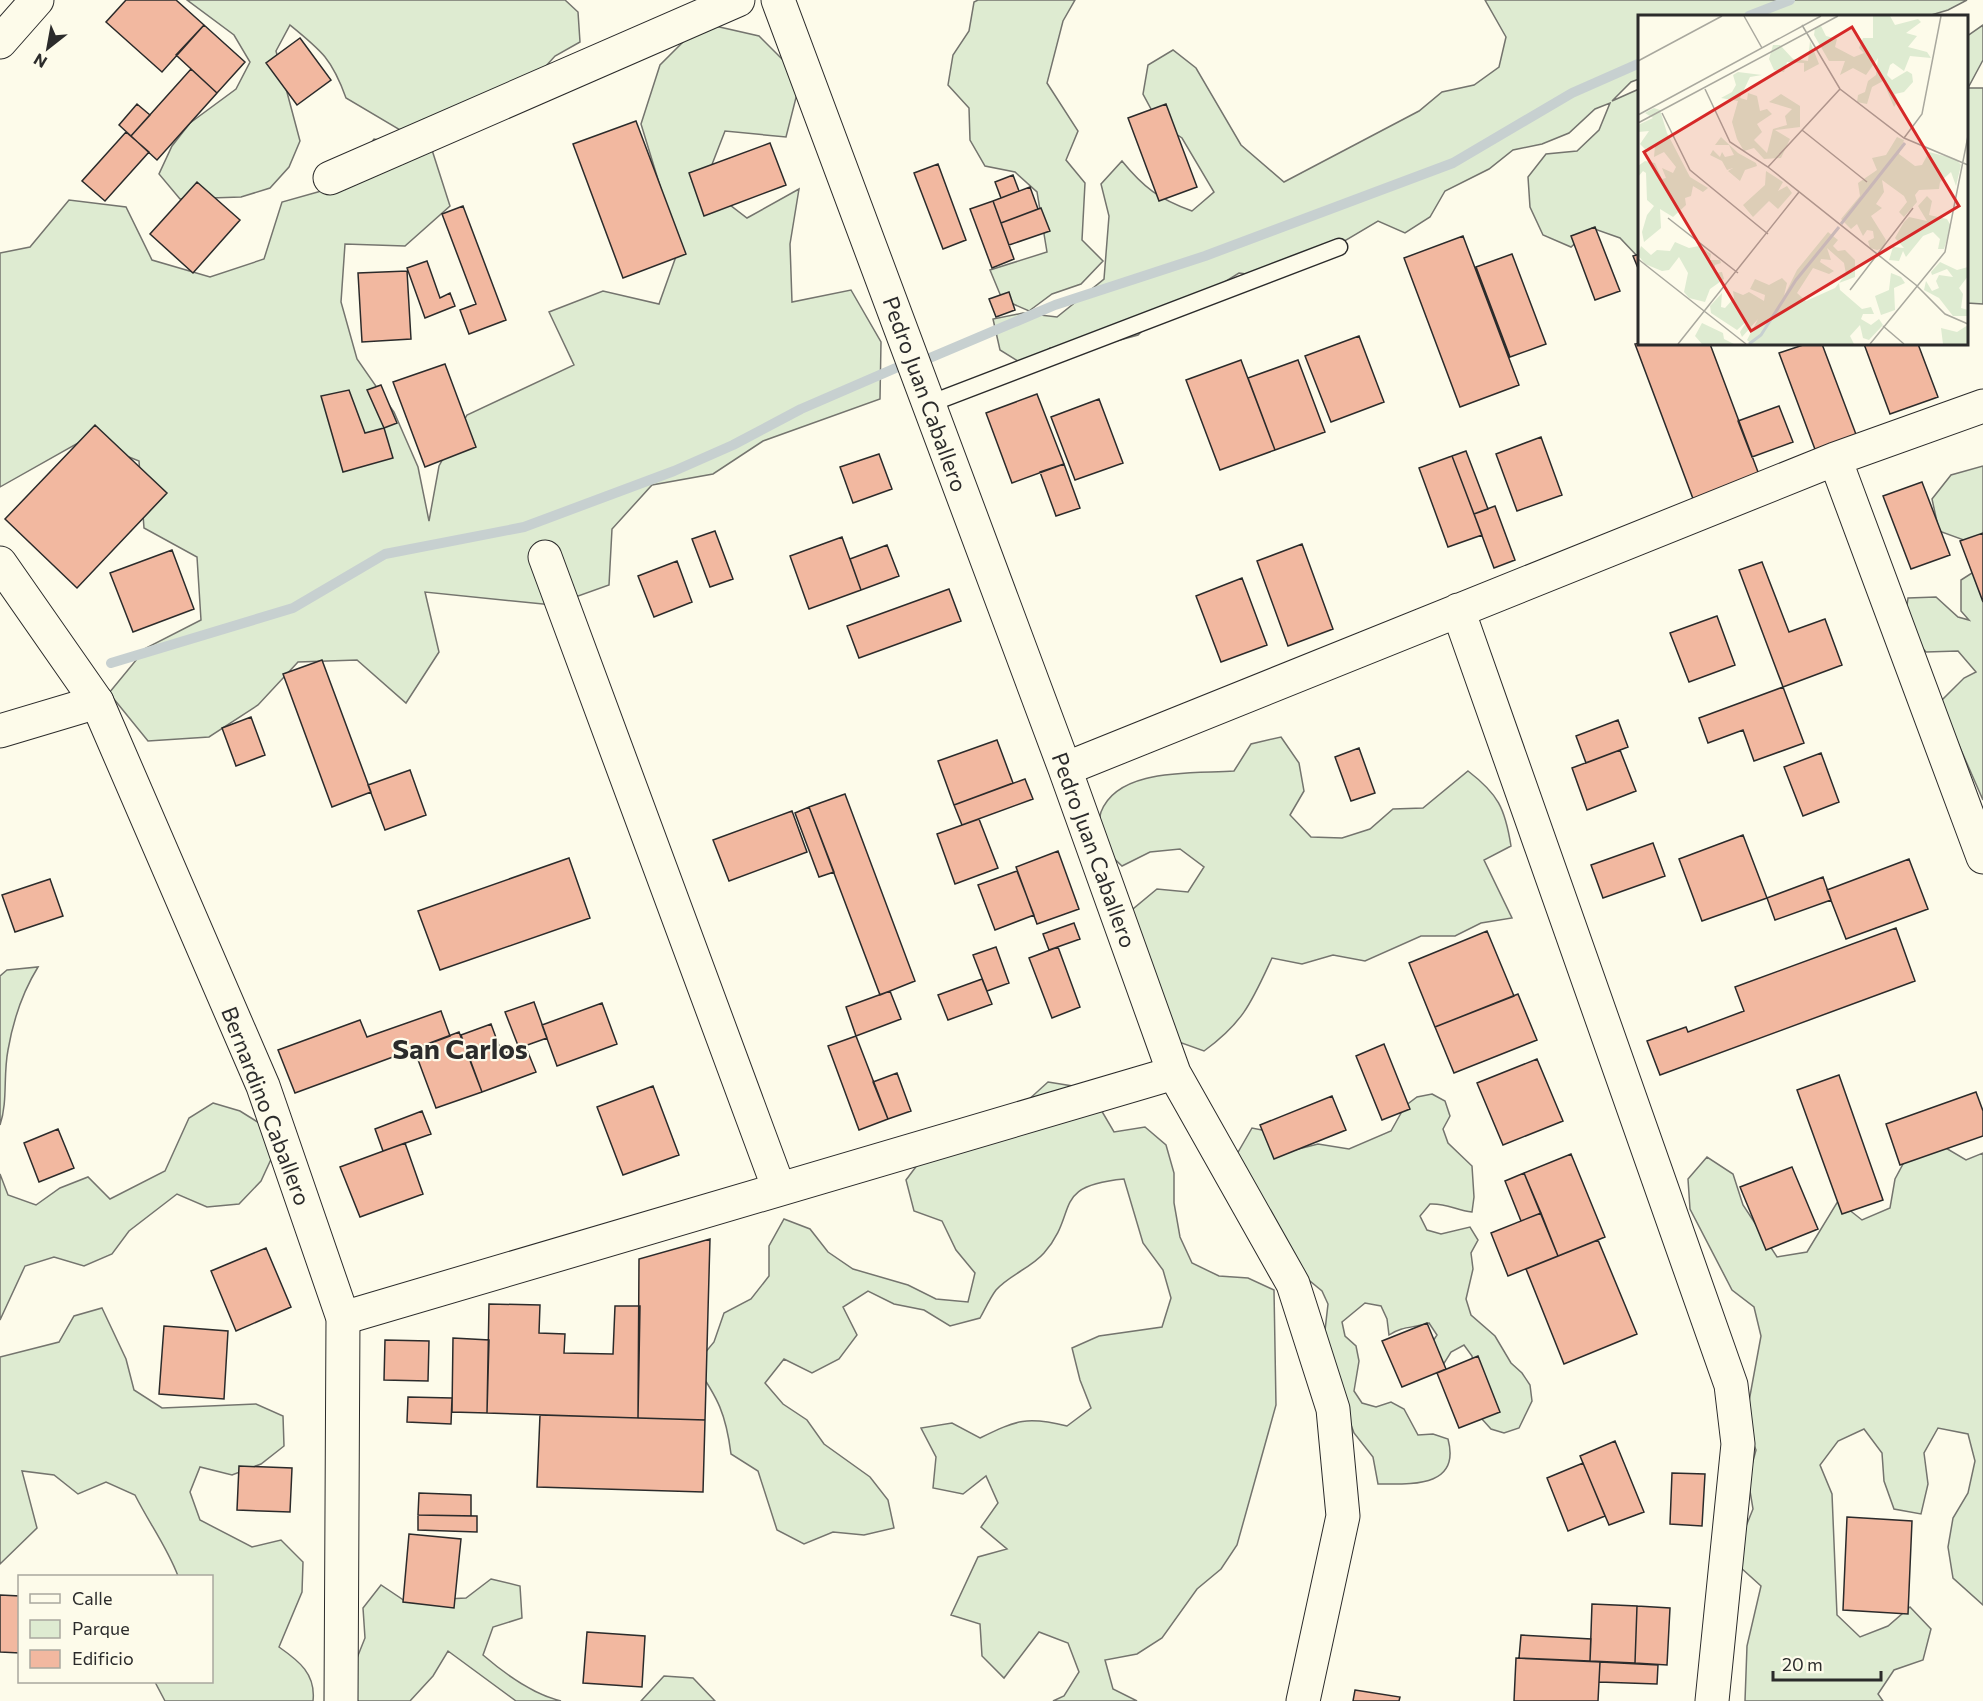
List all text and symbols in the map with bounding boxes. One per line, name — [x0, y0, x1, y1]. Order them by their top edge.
inset map — [1638, 15, 1968, 345]
north arrow — [18, 18, 78, 78]
text: N — [30, 50, 50, 73]
street label: Pedro Juan Caballero — [878, 292, 973, 495]
street label: Pedro Juan Caballero — [1047, 748, 1142, 951]
street label: Bernardino Caballero — [216, 1003, 317, 1209]
district label: San Carlos — [392, 1031, 528, 1065]
legend — [18, 1575, 213, 1683]
text: Calle — [72, 1587, 112, 1609]
text: Parque — [72, 1617, 130, 1639]
scale bar — [1773, 1644, 1881, 1682]
text: Edificio — [72, 1647, 134, 1669]
text: 20 m — [1782, 1653, 1823, 1675]

